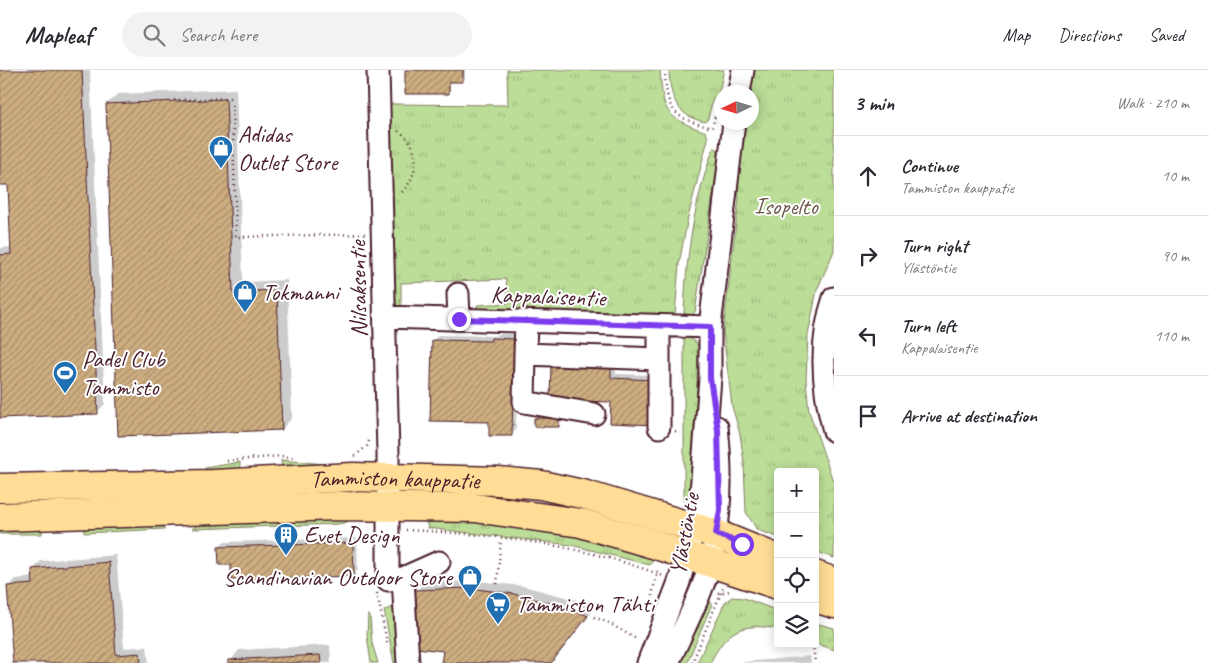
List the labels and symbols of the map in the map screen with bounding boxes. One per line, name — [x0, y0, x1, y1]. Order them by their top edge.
north arrow — [714, 85, 759, 130]
place label: Adidas Outlet Store — [238, 119, 340, 177]
shop icon: Adidas Outlet Store — [208, 135, 234, 169]
park label: Isopelto — [754, 191, 819, 221]
street label: Nilsaksentie — [342, 238, 374, 338]
place label: Tokmanni — [262, 277, 342, 307]
shop icon: Tokmanni — [232, 279, 258, 313]
street label: Kappalaisentie — [490, 279, 608, 313]
route end — [448, 308, 471, 331]
place label: Padel Club Tammisto — [82, 344, 166, 402]
sports icon: Padel Club Tammisto — [52, 360, 78, 394]
street label: Tammiston kauppatie — [309, 462, 482, 496]
street label: Ylästöntie — [662, 489, 706, 577]
place label: Evet Design — [304, 520, 400, 550]
building icon: Evet Design — [273, 522, 299, 556]
route start — [731, 533, 754, 556]
place label: Scandinavian Outdoor Store — [223, 562, 454, 592]
shop icon: Scandinavian Outdoor Store — [457, 564, 483, 598]
place label: Tammiston Tähti — [516, 589, 657, 619]
supermarket icon: Tammiston Tähti — [485, 591, 511, 625]

